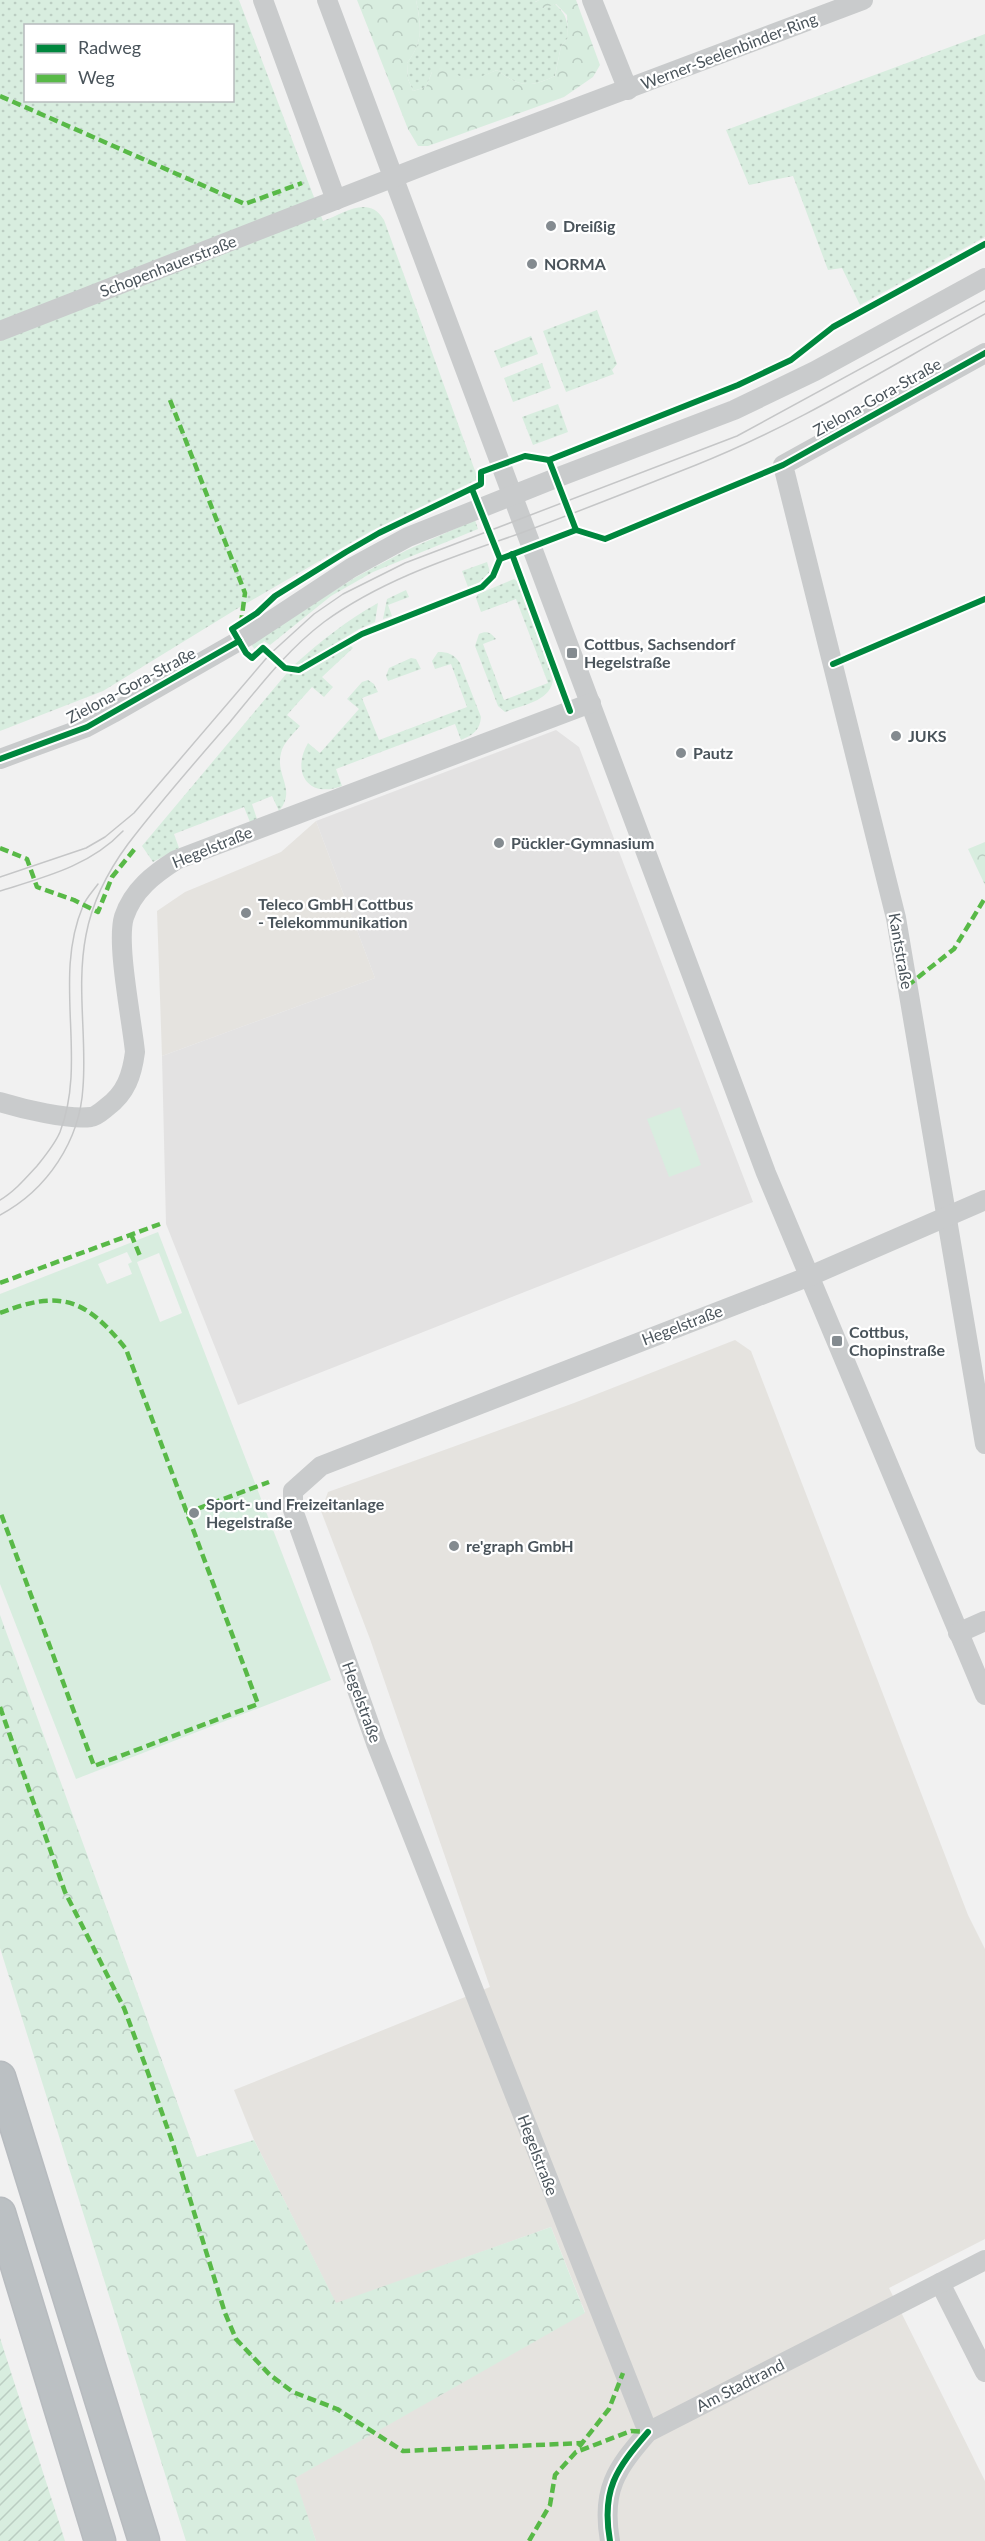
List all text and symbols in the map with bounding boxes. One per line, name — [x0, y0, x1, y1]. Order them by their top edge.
street label: Werner-Seelenbinder-Ring — [638, 8, 820, 93]
legend — [24, 24, 234, 102]
text: Radweg — [78, 36, 141, 58]
text: Weg — [78, 66, 115, 88]
place label: Dreißig — [563, 216, 616, 235]
marker: Dreißig — [544, 219, 558, 233]
street label: Schopenhauerstraße — [97, 231, 239, 300]
place label: NORMA — [544, 254, 607, 273]
marker: NORMA — [525, 257, 539, 271]
street label: Zielona-Gora-Straße — [810, 354, 944, 440]
place label: Cottbus, Sachsendorf Hegelstraße — [584, 634, 736, 671]
street label: Zielona-Gora-Straße — [63, 643, 198, 727]
marker: Cottbus, Sachsendorf Hegelstraße — [565, 646, 579, 660]
place label: JUKS — [908, 726, 947, 745]
marker: JUKS — [889, 729, 903, 743]
place label: Pautz — [693, 743, 733, 762]
marker: Pautz — [674, 746, 688, 760]
street label: Hegelstraße — [169, 822, 255, 871]
place label: Pückler-Gymnasium — [511, 833, 654, 852]
marker: Pückler-Gymnasium — [492, 836, 506, 850]
place label: Teleco GmbH Cottbus - Telekommunikation — [258, 894, 413, 931]
marker: Teleco GmbH Cottbus - Telekommunikation — [239, 906, 253, 920]
street label: Kantstraße — [885, 911, 918, 991]
street label: Hegelstraße — [639, 1300, 725, 1349]
place label: Cottbus, Chopinstraße — [849, 1322, 946, 1359]
marker: Cottbus, Chopinstraße — [830, 1334, 844, 1348]
place label: Sport- und Freizeitanlage Hegelstraße — [206, 1494, 385, 1531]
marker: Sport- und Freizeitanlage Hegelstraße — [187, 1506, 201, 1520]
place label: re'graph GmbH — [466, 1536, 574, 1555]
marker: re'graph GmbH — [447, 1539, 461, 1553]
street label: Hegelstraße — [339, 1659, 386, 1745]
street label: Hegelstraße — [514, 2112, 563, 2198]
street label: Am Stadtrand — [693, 2354, 787, 2415]

